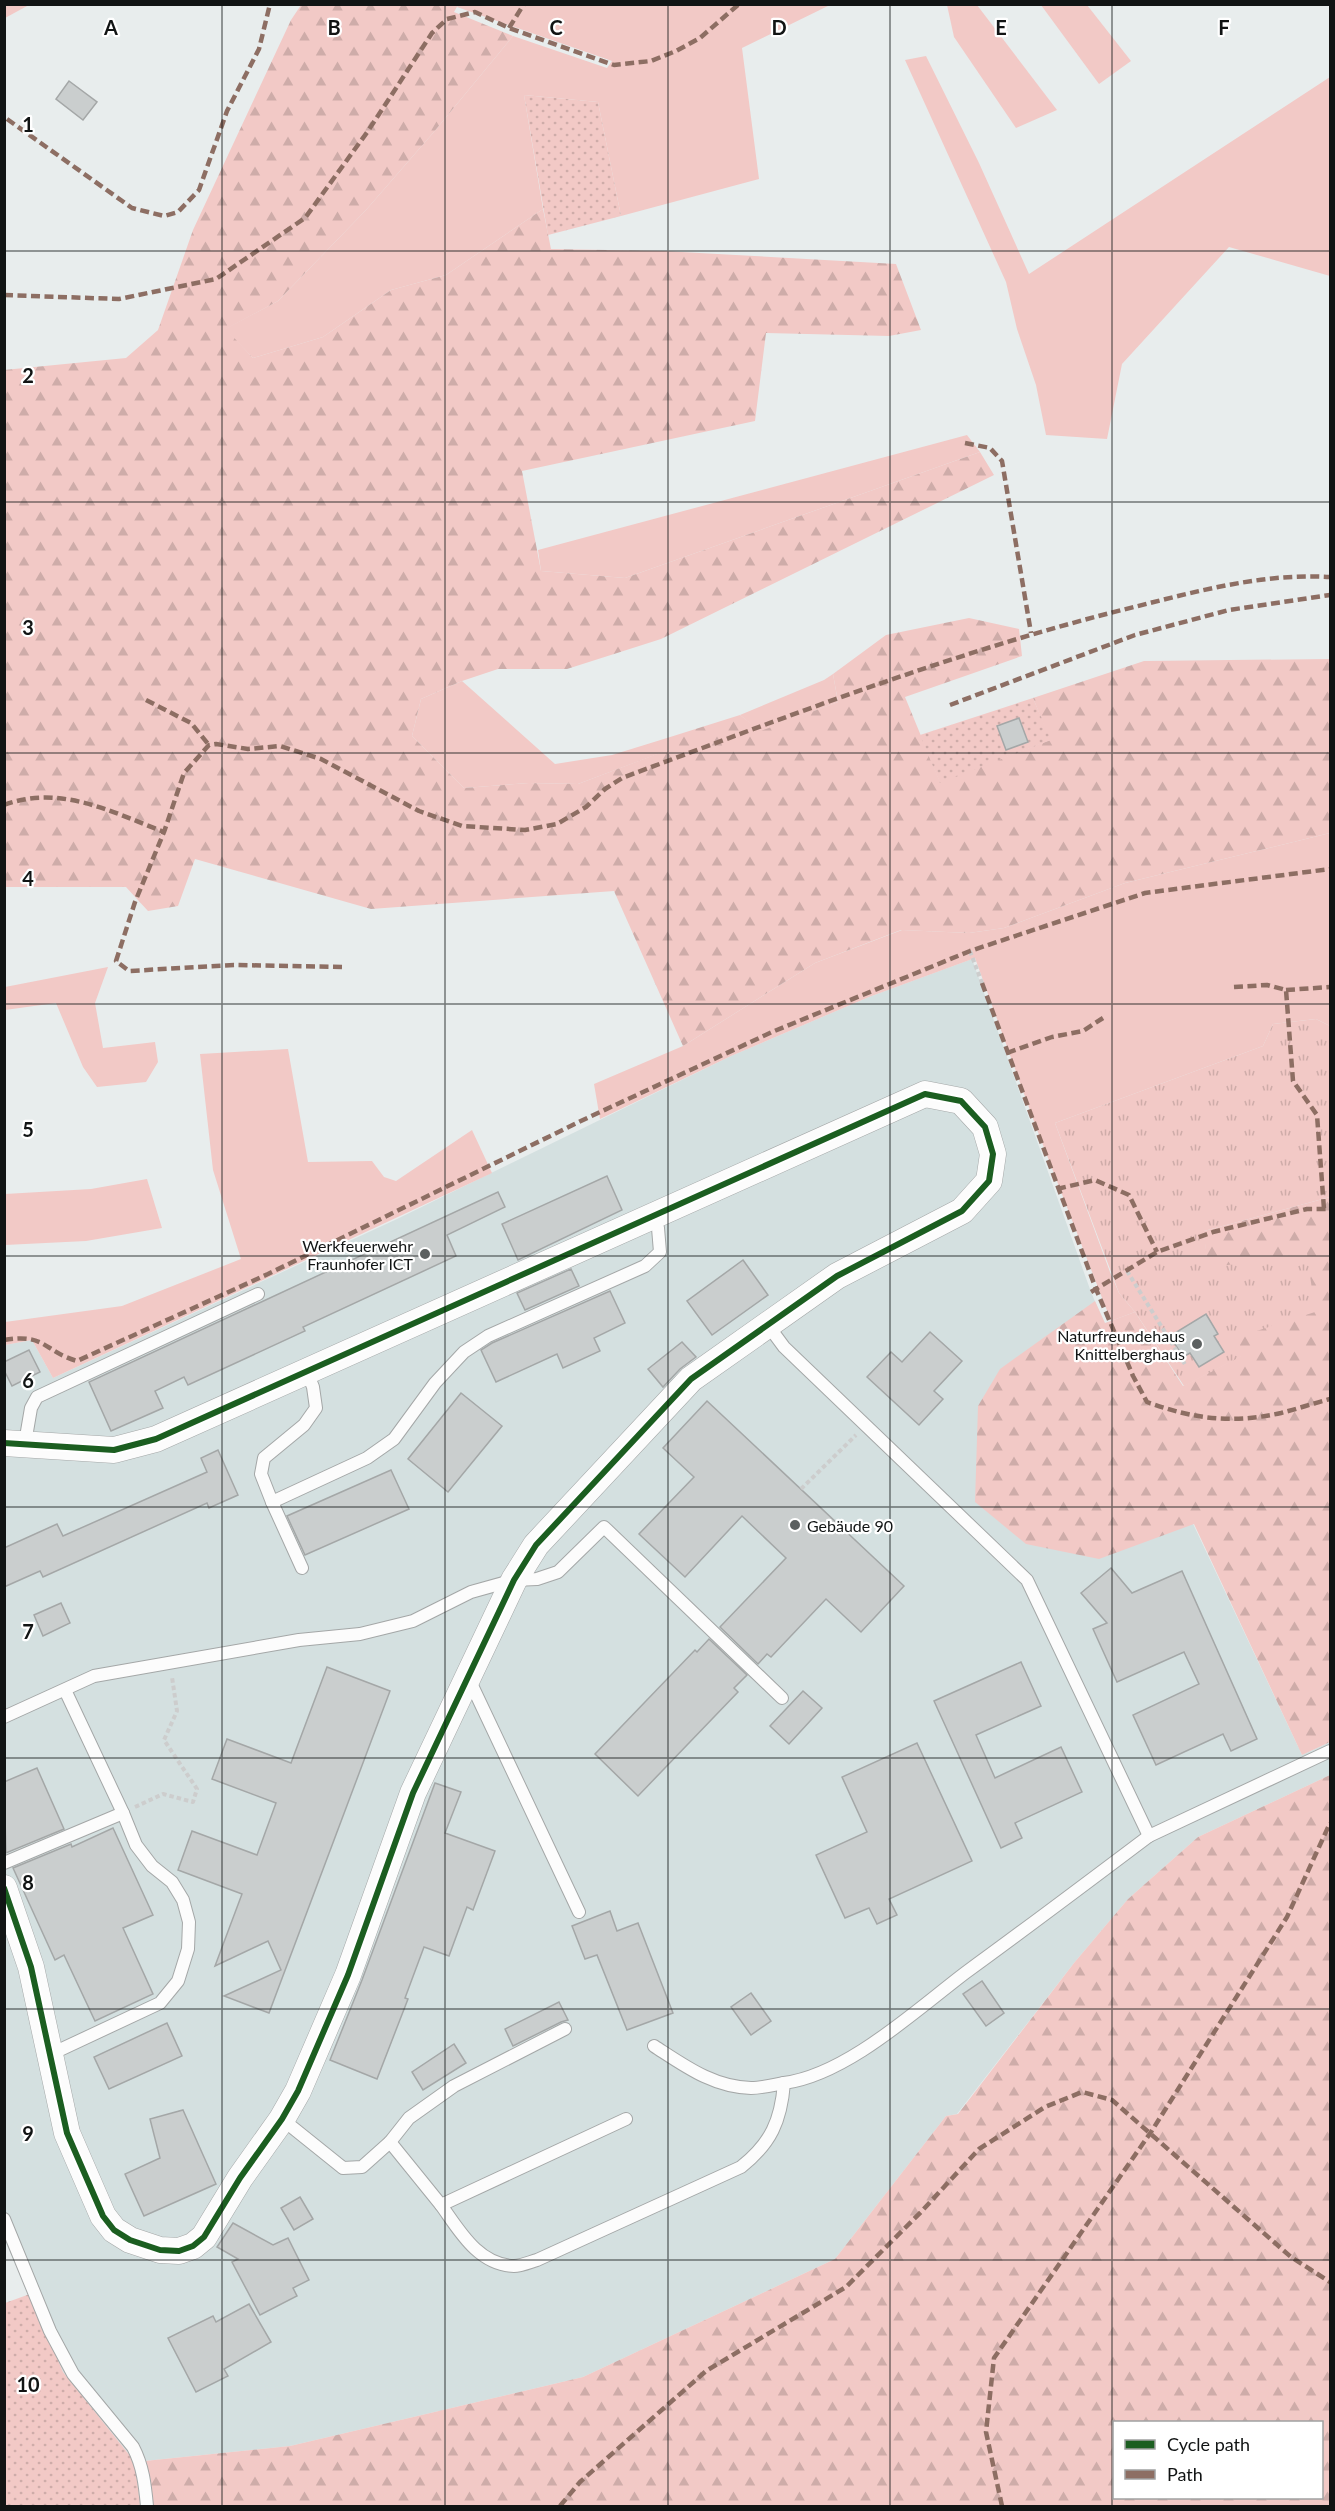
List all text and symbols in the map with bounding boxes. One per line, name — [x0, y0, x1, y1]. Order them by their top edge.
text: A — [103, 15, 118, 39]
text: B — [327, 15, 341, 39]
text: C — [549, 15, 563, 39]
text: D — [771, 15, 787, 39]
text: E — [995, 15, 1007, 39]
text: F — [1218, 15, 1230, 39]
text: 1 — [22, 112, 34, 136]
text: 2 — [22, 363, 34, 387]
text: 3 — [22, 615, 34, 639]
text: 4 — [22, 866, 34, 890]
text: 5 — [22, 1117, 34, 1141]
place label: Werkfeuerwehr Fraunhofer ICT — [302, 1236, 414, 1273]
marker: Werkfeuerwehr Fraunhofer ICT — [418, 1247, 432, 1261]
place label: Naturfreundehaus Knittelberghaus — [1057, 1326, 1185, 1363]
marker: Naturfreundehaus Knittelberghaus — [1190, 1337, 1204, 1351]
text: 6 — [22, 1368, 34, 1392]
place label: Gebäude 90 — [807, 1516, 893, 1535]
marker: Gebäude 90 — [788, 1518, 802, 1532]
text: 7 — [22, 1619, 34, 1643]
text: 8 — [22, 1870, 34, 1894]
text: 9 — [22, 2121, 34, 2145]
text: 10 — [16, 2372, 40, 2396]
legend — [1113, 2421, 1323, 2499]
text: Cycle path — [1167, 2433, 1250, 2455]
text: Path — [1167, 2463, 1203, 2485]

